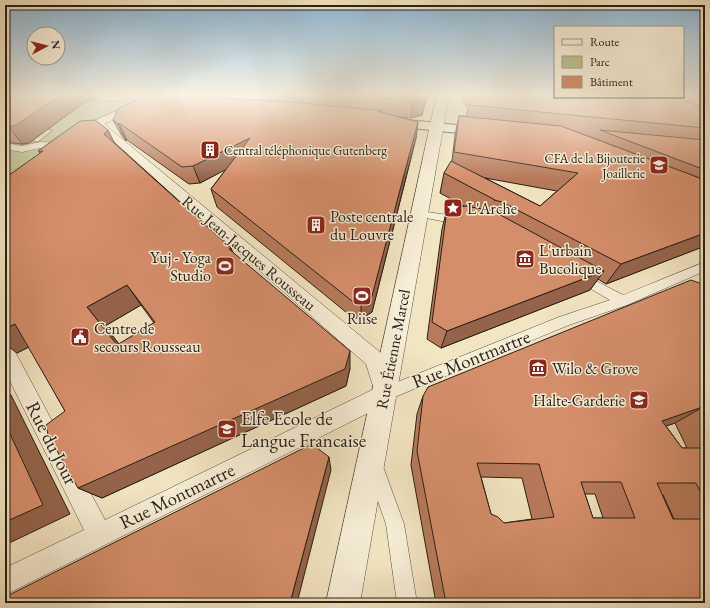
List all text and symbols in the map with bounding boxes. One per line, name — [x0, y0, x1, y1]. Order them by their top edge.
north arrow — [26, 26, 66, 66]
legend — [554, 26, 684, 98]
text: Route — [590, 34, 620, 50]
text: N — [48, 40, 63, 50]
text: Parc — [590, 54, 610, 70]
text: Bâtiment — [590, 74, 633, 90]
building icon: Central téléphonique Gutenberg — [199, 139, 221, 161]
place label: Central téléphonique Gutenberg — [224, 142, 387, 159]
place label: CFA de la Bijouterie Joaillerie — [545, 150, 645, 182]
school or university icon: CFA de la Bijouterie Joaillerie — [648, 154, 670, 176]
street label: Rue Jean-Jacques Rousseau — [178, 191, 321, 316]
place icon: L'Arche — [442, 197, 464, 219]
place label: L'Arche — [467, 198, 517, 219]
place label: Poste centrale du Louvre — [330, 206, 413, 245]
building icon: Poste centrale du Louvre — [305, 214, 327, 236]
place label: L'urbain Bucolique — [539, 240, 601, 279]
place label: Yuj - Yoga Studio — [150, 247, 212, 286]
museum icon: L'urbain Bucolique — [514, 248, 536, 270]
sports icon: Yuj - Yoga Studio — [214, 255, 236, 277]
sports icon: Riise — [351, 285, 373, 307]
street label: Rue Étienne Marcel — [371, 287, 415, 411]
place label: Riise — [347, 308, 377, 329]
place label: Centre de secours Rousseau — [94, 318, 201, 357]
street label: Rue Montmartre — [408, 324, 534, 394]
public building icon: Centre de secours Rousseau — [69, 326, 91, 348]
museum icon: Wilo & Grove — [527, 357, 549, 379]
place label: Wilo & Grove — [552, 358, 638, 379]
school or university icon: Halte-Garderie — [628, 389, 650, 411]
place label: Halte-Garderie — [533, 390, 625, 411]
street label: Rue du Jour — [20, 397, 84, 490]
place label: Elfe Ecole de Langue Francaise — [241, 406, 366, 453]
school or university icon: Elfe Ecole de Langue Francaise — [216, 418, 238, 440]
street label: Rue Montmartre — [115, 457, 239, 535]

